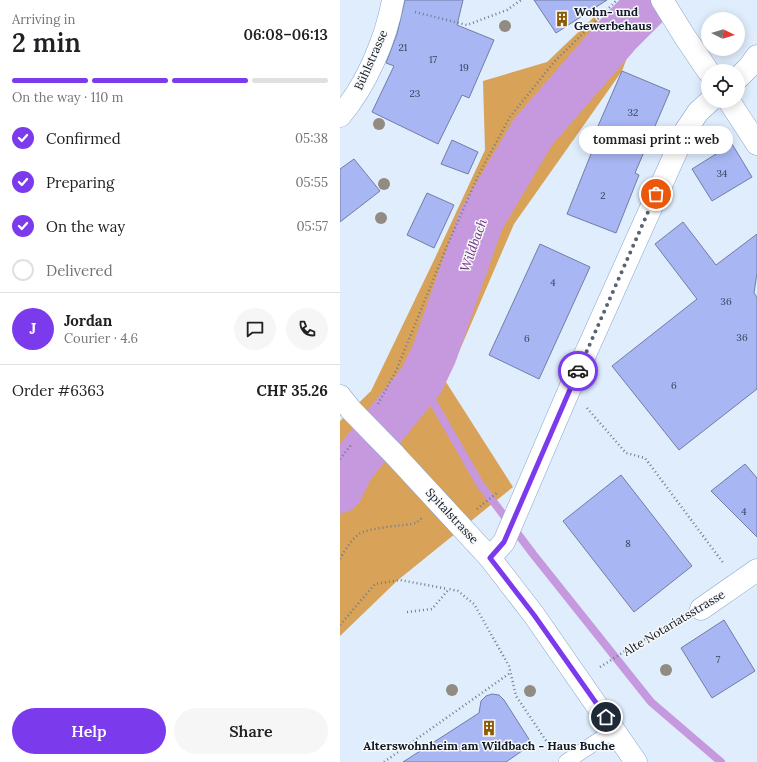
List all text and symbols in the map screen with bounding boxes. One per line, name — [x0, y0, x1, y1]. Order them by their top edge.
place label: Wohn- und Gewerbehaus — [574, 4, 652, 33]
building icon: Wohn- und Gewerbehaus — [553, 10, 571, 28]
text: Arriving in — [12, 11, 75, 28]
north arrow — [701, 12, 745, 56]
map controls — [701, 12, 745, 108]
text: 06:08–06:13 — [243, 25, 328, 44]
text: 2 min — [12, 26, 81, 59]
street label: Bühlstrasse — [351, 27, 391, 92]
house number: 21 — [398, 41, 408, 54]
house number: 17 — [429, 53, 438, 66]
house number: 19 — [459, 61, 469, 74]
button: locate — [701, 64, 745, 108]
house number: 23 — [410, 87, 421, 100]
text: On the way · 110 m — [12, 89, 123, 106]
house number: 32 — [628, 106, 638, 119]
callout: tommasi print :: web — [579, 126, 733, 154]
icon: check — [12, 127, 34, 149]
text: Confirmed — [46, 129, 121, 148]
text: 05:38 — [295, 130, 328, 147]
text: tommasi print :: web — [593, 131, 719, 148]
house number: 34 — [717, 167, 728, 180]
icon: check — [12, 171, 34, 193]
text: Preparing — [46, 173, 114, 192]
text: 05:55 — [295, 174, 328, 191]
pin — [639, 177, 673, 211]
icon: bag — [645, 183, 667, 205]
house number: 2 — [600, 189, 606, 202]
icon: check — [12, 215, 34, 237]
water label: Wildbach — [456, 216, 491, 274]
text: On the way — [46, 217, 125, 236]
text: 05:57 — [297, 218, 328, 235]
text: Delivered — [46, 261, 113, 280]
house number: 4 — [550, 276, 556, 289]
house number: 36 — [720, 295, 732, 308]
button: chat — [234, 308, 276, 350]
button: phone — [286, 308, 328, 350]
text: Jordan — [64, 311, 112, 330]
text: J — [30, 319, 36, 338]
text: Courier · 4.6 — [64, 330, 138, 347]
house number: 36 — [736, 331, 748, 344]
house number: 6 — [524, 332, 530, 345]
courier — [558, 351, 598, 391]
icon: car — [567, 360, 589, 382]
house number: 6 — [671, 379, 677, 392]
text: Order #6363 — [12, 381, 104, 400]
text: CHF 35.26 — [256, 381, 328, 400]
street label: Spitalstrasse — [423, 485, 482, 547]
house number: 4 — [741, 505, 747, 518]
house number: 8 — [625, 537, 631, 550]
street label: Alte Notariatsstrasse — [619, 586, 728, 659]
house number: 7 — [716, 653, 721, 666]
pin — [589, 700, 623, 734]
icon: home — [595, 706, 617, 728]
button: Help — [12, 708, 166, 754]
button: Share — [174, 708, 328, 754]
building icon: Alterswohnheim am Wildbach - Haus Buche — [480, 719, 498, 737]
place label: Alterswohnheim am Wildbach - Haus Buche — [363, 738, 615, 753]

